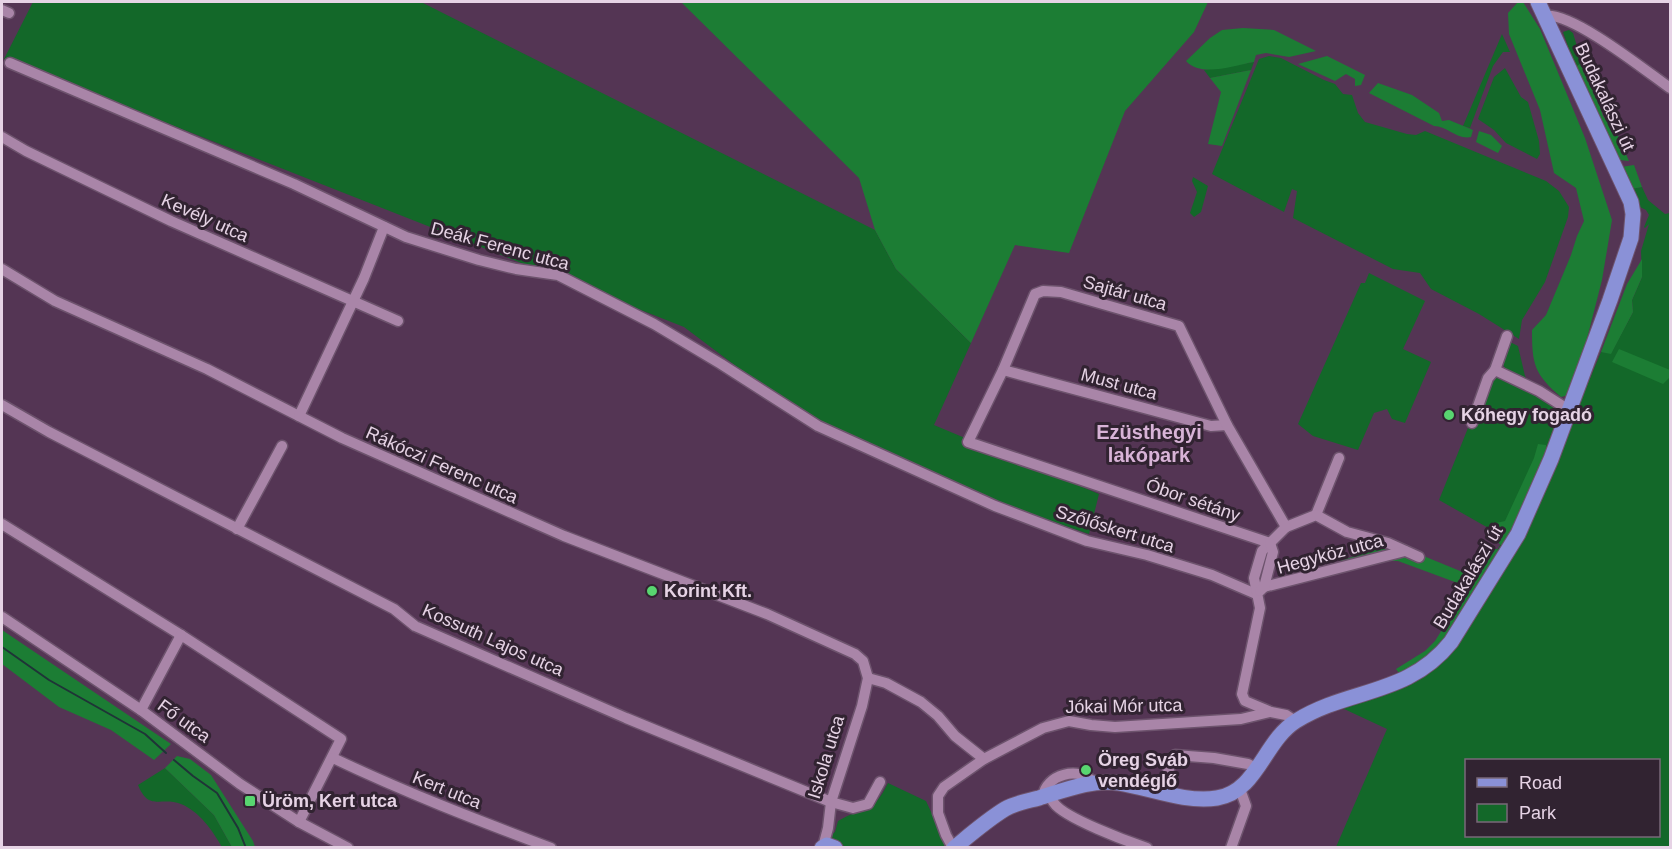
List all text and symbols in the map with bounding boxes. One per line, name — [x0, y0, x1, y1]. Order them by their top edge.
street label: Budakalászi út — [1571, 40, 1639, 154]
street label: Kevély utca — [158, 190, 252, 246]
street label: Deák Ferenc utca — [429, 218, 572, 274]
street label: Sajtár utca — [1081, 272, 1170, 315]
street label: Must utca — [1079, 364, 1160, 404]
place label: Kőhegy fogadó — [1461, 405, 1592, 425]
marker: Kőhegy fogadó — [1442, 408, 1456, 422]
district label: Ezüsthegyi lakópark — [1096, 421, 1202, 466]
street label: Rákóczi Ferenc utca — [363, 422, 522, 508]
street label: Óbor sétány — [1143, 474, 1243, 525]
street label: Szőlőskert utca — [1053, 501, 1178, 557]
street label: Budakalászi út — [1429, 522, 1507, 632]
street label: Hegyköz utca — [1275, 530, 1386, 578]
place label: Korint Kft. — [664, 581, 752, 601]
marker: Korint Kft. — [645, 584, 659, 598]
street label: Kossuth Lajos utca — [419, 600, 567, 680]
street label: Fő utca — [154, 695, 215, 747]
street label: Jókai Mór utca — [1065, 695, 1184, 717]
street label: Iskola utca — [804, 712, 848, 801]
place label: Öreg Sváb vendéglő — [1098, 750, 1188, 791]
legend — [1465, 759, 1660, 837]
marker: Öreg Sváb vendéglő — [1079, 763, 1093, 777]
street label: Kert utca — [410, 767, 485, 813]
text: Road — [1519, 773, 1562, 793]
place label: Üröm, Kert utca — [262, 791, 398, 811]
marker: Üröm, Kert utca — [243, 794, 257, 808]
text: Park — [1519, 803, 1557, 823]

